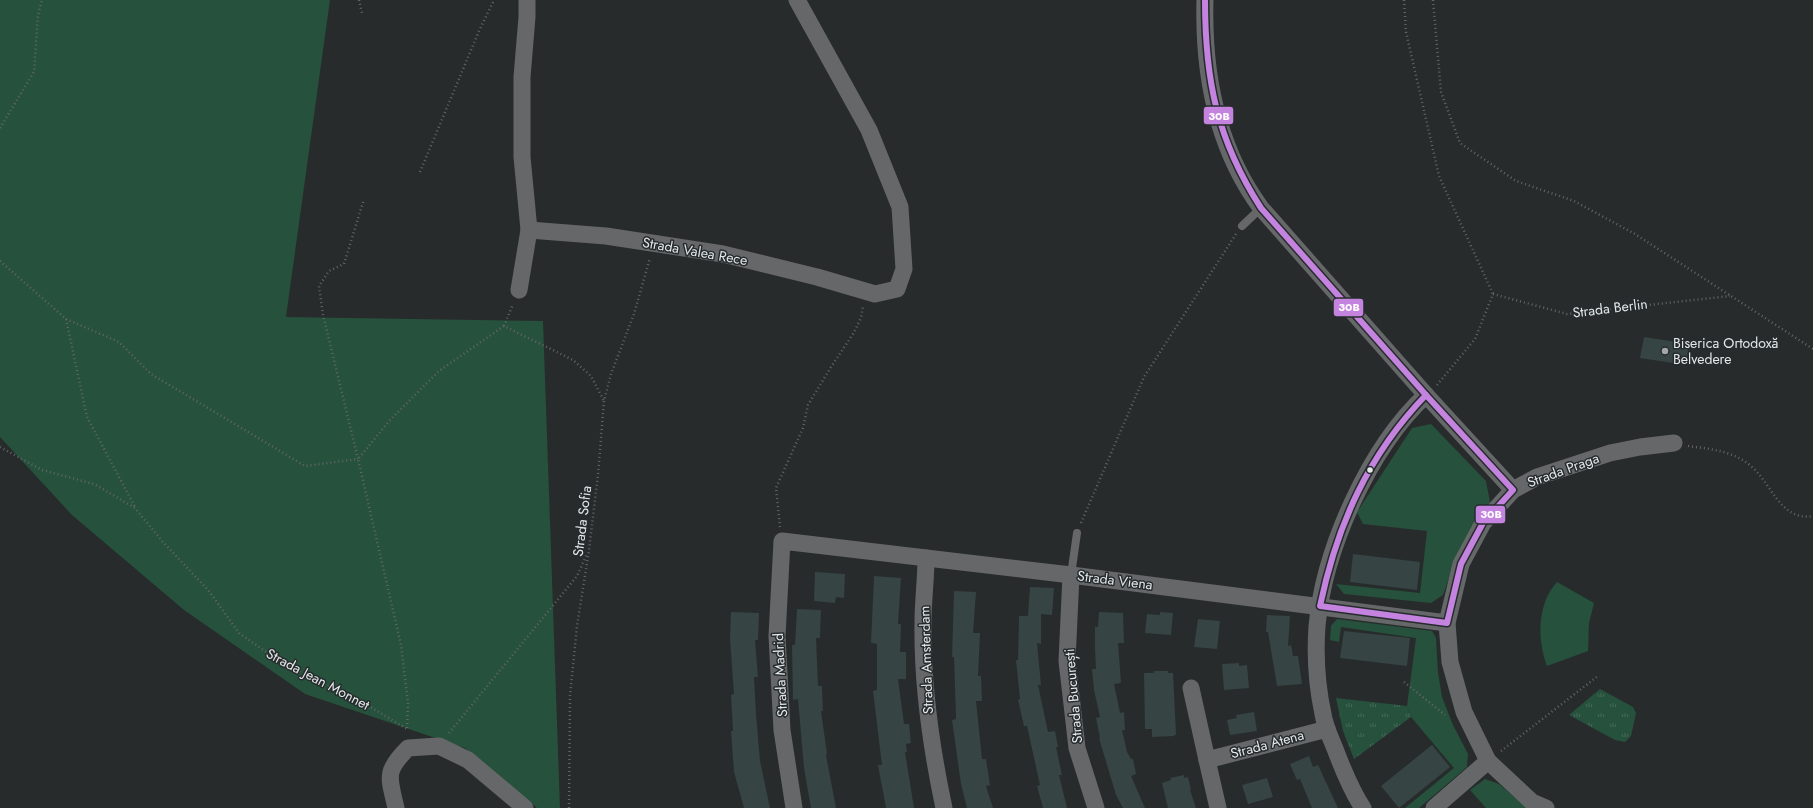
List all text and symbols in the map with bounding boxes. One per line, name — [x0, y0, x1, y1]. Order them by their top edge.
line badge: 30B — [1203, 106, 1234, 125]
text: 30B — [1208, 108, 1230, 124]
street label: Strada Valea Rece — [641, 232, 749, 270]
street label: Strada Berlin — [1571, 293, 1649, 323]
line badge: 30B — [1333, 298, 1364, 317]
text: 30B — [1338, 299, 1360, 315]
place label: Biserica Ortodoxă Belvedere — [1673, 333, 1778, 369]
marker: Biserica Ortodoxă Belvedere — [1660, 346, 1670, 356]
street label: Strada Praga — [1524, 448, 1602, 492]
unlabelled marker — [1365, 465, 1375, 475]
street label: Strada Sofia — [568, 484, 596, 558]
line badge: 30B — [1475, 505, 1506, 524]
text: 30B — [1480, 506, 1502, 522]
street label: Strada Viena — [1076, 565, 1154, 595]
street label: Strada Amsterdam — [914, 606, 938, 714]
street label: Strada Madrid — [768, 633, 792, 717]
street label: Strada Jean Monnet — [263, 643, 374, 715]
street label: Strada București — [1059, 648, 1088, 744]
street label: Strada Atena — [1228, 725, 1306, 763]

